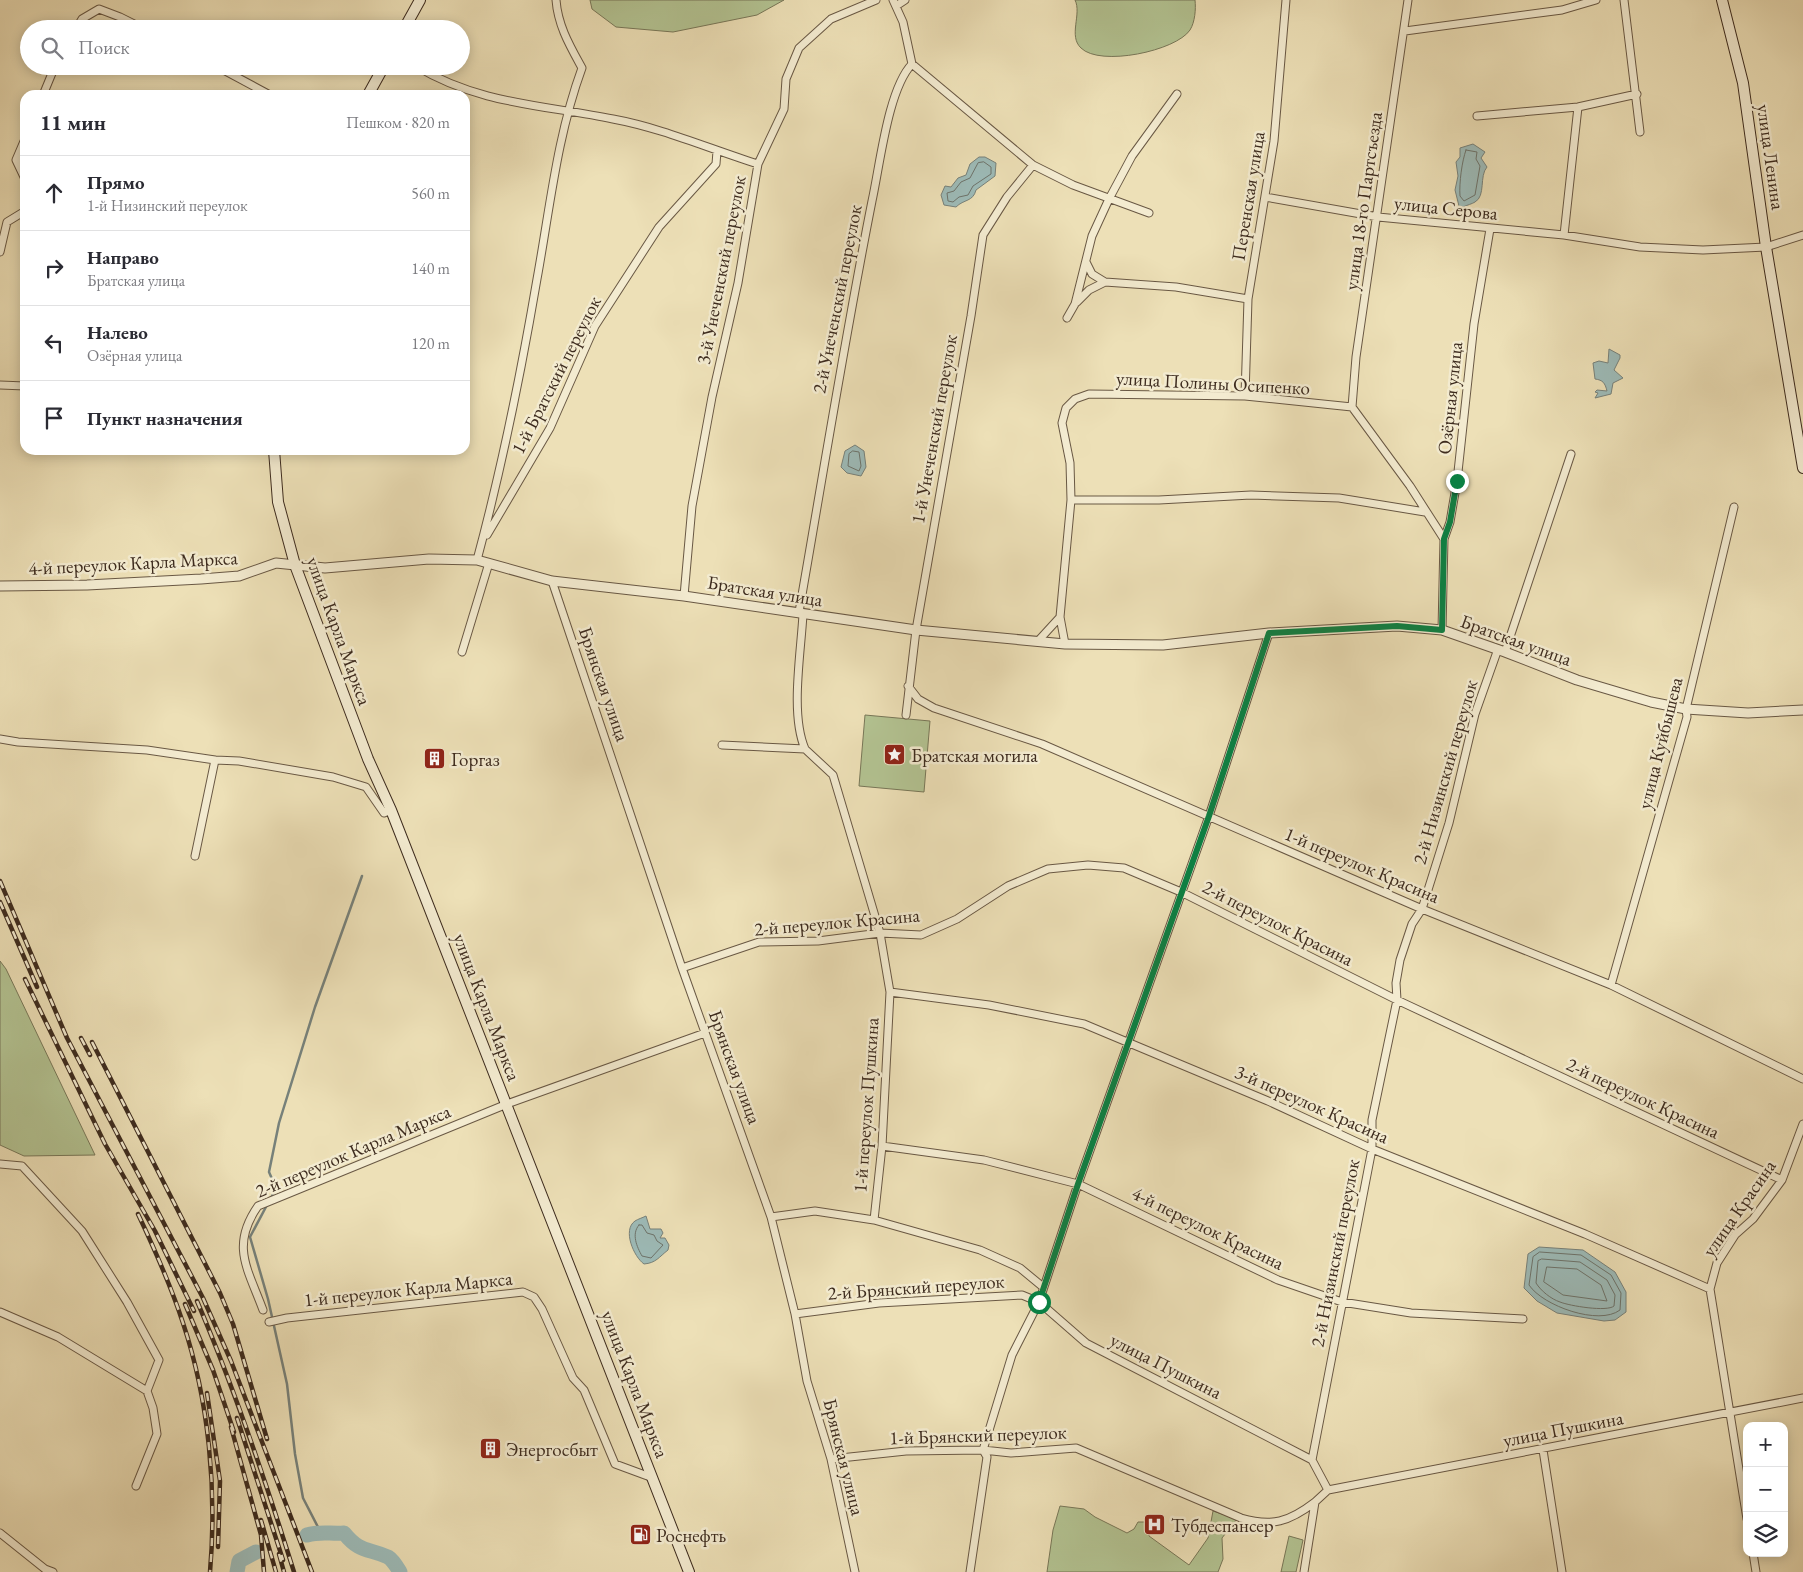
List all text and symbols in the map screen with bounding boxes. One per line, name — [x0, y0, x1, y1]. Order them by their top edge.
search box — [20, 20, 470, 75]
icon: search — [38, 34, 66, 62]
text: Поиск — [78, 35, 130, 60]
street label: улица Ленина — [1751, 103, 1791, 212]
text: 11 мин — [40, 109, 106, 136]
street label: улица 18-го Партсъезда — [1338, 110, 1388, 292]
text: Пешком · 820 m — [346, 112, 450, 133]
street label: Перенская улица — [1225, 129, 1271, 263]
text: Прямо — [87, 170, 145, 195]
street label: 3-й Унеченский переулок — [690, 173, 752, 367]
icon: ahead — [40, 179, 68, 207]
text: 560 m — [411, 183, 450, 204]
street label: улица Серова — [1393, 190, 1499, 226]
text: 1-й Низинский переулок — [87, 195, 248, 216]
street label: 2-й Унеченский переулок — [806, 202, 868, 396]
text: Направо — [87, 245, 159, 270]
icon: right — [40, 254, 68, 282]
text: 140 m — [411, 258, 450, 279]
text: Братская улица — [87, 270, 185, 291]
street label: 1-й Братский переулок — [505, 292, 607, 458]
text: Налево — [87, 320, 148, 345]
icon: left — [40, 329, 68, 357]
street label: 1-й Унеченский переулок — [905, 332, 963, 526]
text: 120 m — [411, 333, 450, 354]
street label: Озёрная улица — [1432, 340, 1468, 456]
text: Озёрная улица — [87, 345, 182, 366]
street label: улица Полины Осипенко — [1115, 365, 1311, 401]
icon: arrive — [40, 404, 68, 432]
text: Пункт назначения — [87, 406, 243, 431]
route end — [1446, 470, 1469, 493]
street label: 4-й переулок Карла Маркса — [28, 545, 239, 581]
street label: улица Карла Маркса — [301, 553, 378, 709]
street label: Братская улица — [706, 570, 825, 613]
street label: Братская улица — [1457, 608, 1575, 672]
street label: Брянская улица — [573, 623, 635, 745]
street label: улица Куйбышева — [1632, 674, 1689, 812]
street label: 2-й Низинский переулок — [1407, 677, 1483, 867]
place icon: Братская могила — [883, 743, 907, 767]
place label: Братская могила — [911, 743, 1038, 768]
building icon: Горгаз — [423, 747, 447, 771]
place label: Горгаз — [451, 747, 500, 772]
street label: 1-й переулок Красина — [1281, 821, 1444, 909]
street label: 2-й переулок Красина — [1198, 874, 1358, 972]
street label: 2-й переулок Красина — [753, 902, 921, 942]
street label: улица Карла Маркса — [447, 930, 527, 1085]
street label: Брянская улица — [703, 1007, 767, 1128]
street label: 1-й переулок Пушкина — [847, 1016, 885, 1193]
street label: 2-й переулок Красина — [1562, 1052, 1724, 1145]
street label: 3-й переулок Красина — [1231, 1059, 1393, 1149]
street label: 2-й переулок Карла Маркса — [252, 1098, 455, 1203]
street label: улица Красина — [1696, 1154, 1782, 1261]
street label: 2-й Низинский переулок — [1305, 1157, 1365, 1349]
street label: 4-й переулок Красина — [1128, 1180, 1289, 1276]
street label: 1-й переулок Карла Маркса — [302, 1266, 514, 1312]
street label: 2-й Брянский переулок — [827, 1268, 1005, 1306]
route start — [1028, 1291, 1051, 1314]
street label: улица Карла Маркса — [595, 1307, 675, 1462]
street label: улица Пушкина — [1106, 1327, 1226, 1405]
street label: Брянская улица — [817, 1396, 871, 1518]
street label: улица Пушкина — [1501, 1405, 1626, 1453]
street label: 1-й Брянский переулок — [889, 1419, 1067, 1451]
map controls — [1743, 1422, 1788, 1557]
button: + — [1743, 1422, 1788, 1467]
building icon: Энергосбыт — [478, 1437, 502, 1461]
place label: Энергосбыт — [506, 1437, 598, 1462]
button: − — [1743, 1467, 1788, 1512]
button: layers — [1743, 1512, 1788, 1557]
hospital icon: Тубдеспансер — [1143, 1513, 1167, 1537]
place label: Тубдеспансер — [1171, 1513, 1274, 1538]
fuel station icon: Роснефть — [628, 1523, 652, 1547]
place label: Роснефть — [656, 1523, 726, 1548]

